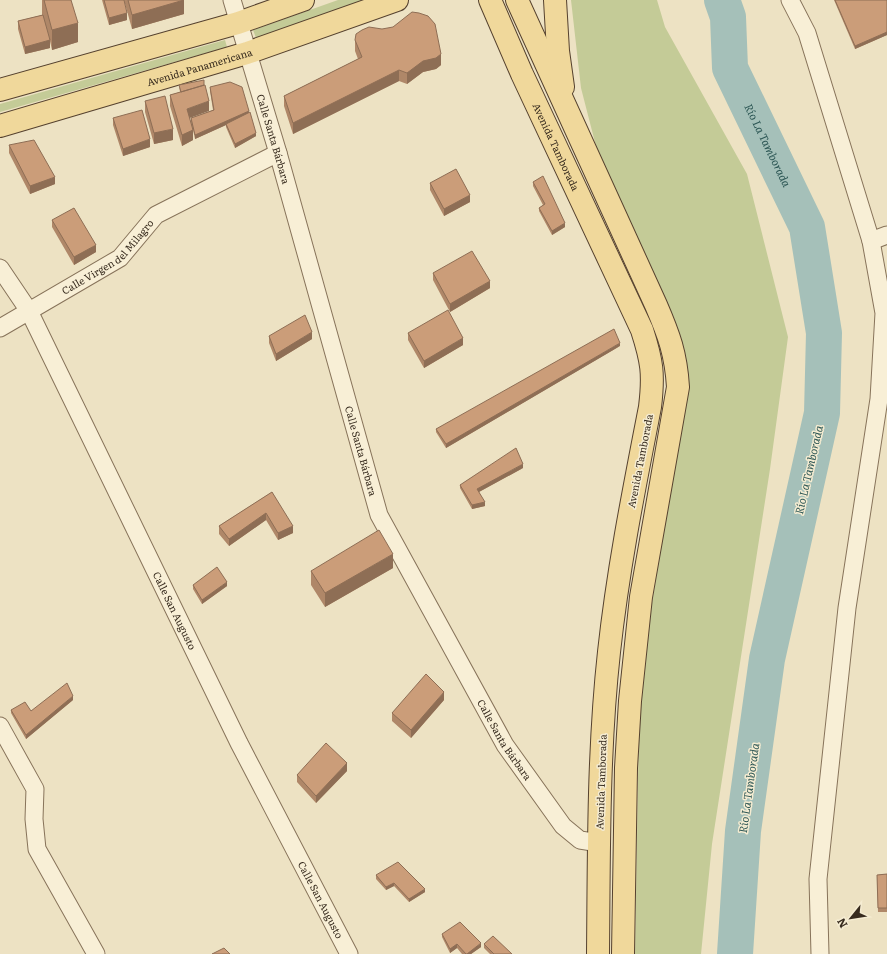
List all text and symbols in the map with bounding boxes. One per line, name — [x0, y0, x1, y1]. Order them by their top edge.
street label: Avenida Panamericana — [145, 44, 255, 89]
street label: Calle Santa Bárbara — [254, 92, 294, 186]
street label: Avenida Tamborada — [530, 100, 584, 194]
water label: Río La Tamborada — [741, 101, 796, 190]
street label: Calle Virgen del Milagro — [59, 215, 157, 298]
street label: Calle Santa Bárbara — [342, 404, 381, 498]
street label: Avenida Tamborada — [623, 412, 656, 509]
water label: Río La Tamborada — [790, 423, 826, 516]
street label: Calle San Augusto — [150, 569, 201, 652]
street label: Calle Santa Bárbara — [474, 696, 536, 783]
street label: Avenida Tamborada — [591, 733, 610, 830]
water label: Río La Tamborada — [734, 741, 762, 834]
street label: Calle San Augusto — [295, 858, 348, 941]
north arrow — [831, 898, 871, 938]
text: N — [832, 916, 851, 931]

